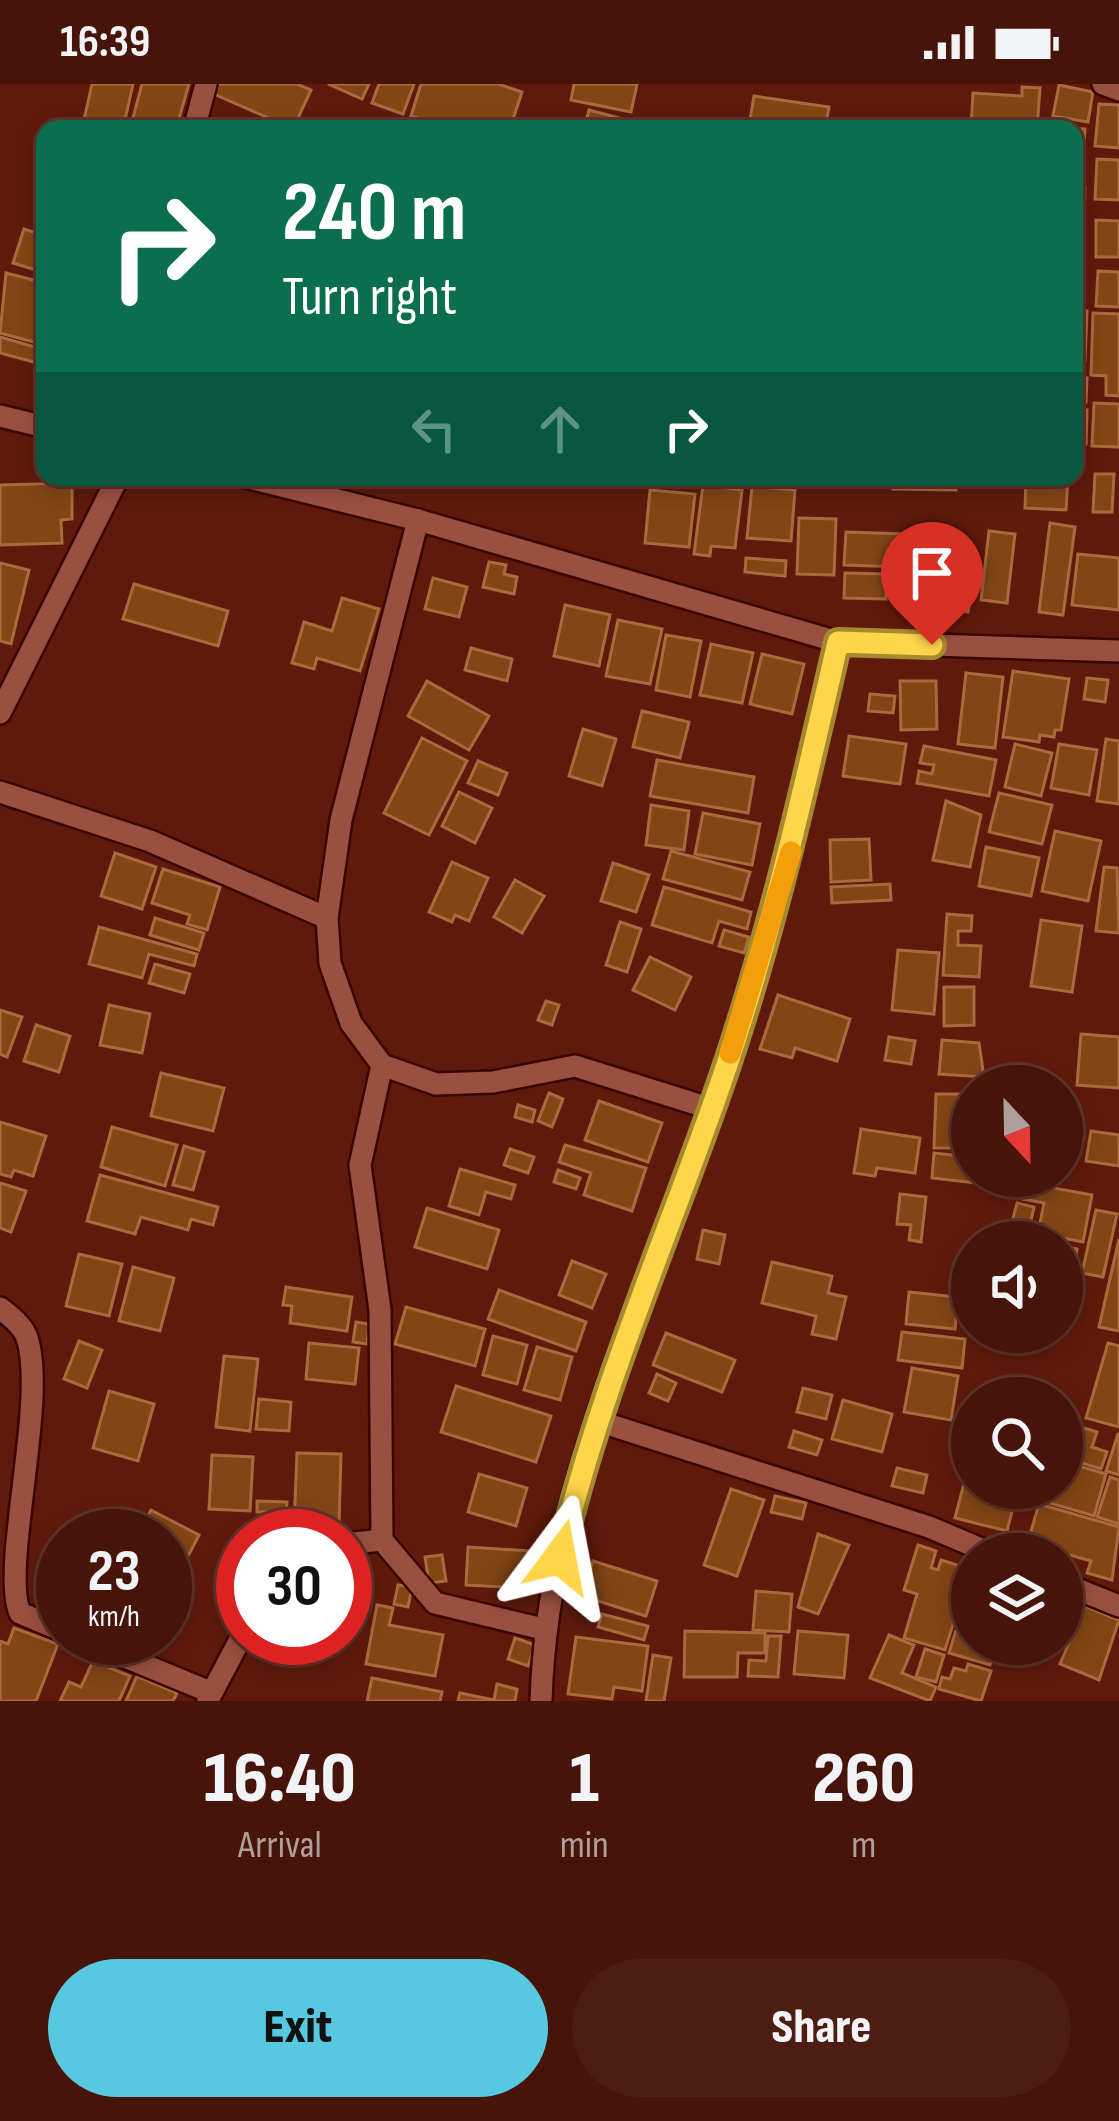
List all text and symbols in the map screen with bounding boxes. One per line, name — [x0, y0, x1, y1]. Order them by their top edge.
text: 16:39 — [60, 15, 150, 70]
text: 240 m — [282, 163, 466, 264]
icon: right — [84, 168, 240, 324]
text: Turn right — [282, 265, 457, 330]
icon: left — [401, 396, 467, 462]
icon: ahead — [527, 396, 593, 462]
icon: right — [653, 396, 719, 462]
pin — [881, 522, 983, 645]
icon: arrive — [899, 540, 965, 606]
north arrow — [951, 1065, 1083, 1197]
map controls — [951, 1065, 1083, 1665]
button: sound — [951, 1221, 1083, 1353]
button: search — [951, 1377, 1083, 1509]
position arrow — [497, 1494, 623, 1620]
speed limit sign: 30 — [216, 1509, 372, 1665]
button: layers — [951, 1533, 1083, 1665]
text: 23 — [87, 1536, 141, 1608]
text: km/h — [88, 1599, 140, 1635]
text: 16:40 — [204, 1736, 356, 1823]
text: 1 — [569, 1736, 599, 1823]
text: 260 — [813, 1736, 915, 1823]
text: Arrival — [238, 1822, 322, 1869]
text: min — [560, 1822, 609, 1869]
text: m — [851, 1822, 876, 1869]
button: Exit — [48, 1959, 548, 2097]
button: Share — [572, 1959, 1071, 2097]

